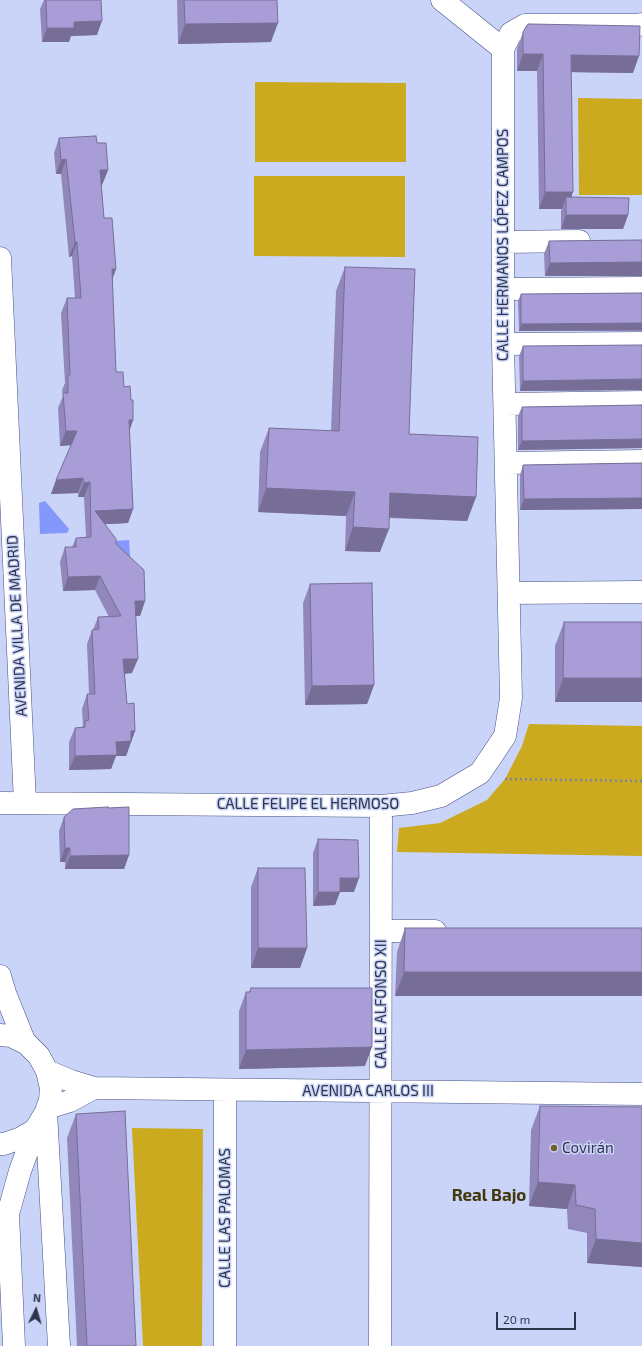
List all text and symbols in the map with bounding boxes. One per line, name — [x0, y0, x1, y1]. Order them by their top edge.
street label: CALLE HERMANOS LÓPEZ CAMPOS — [494, 129, 512, 361]
street label: AVENIDA VILLA DE MADRID — [3, 535, 31, 717]
street label: CALLE FELIPE EL HERMOSO — [217, 795, 399, 813]
street label: CALLE ALFONSO XII — [372, 939, 390, 1069]
street label: AVENIDA CARLOS III — [302, 1082, 434, 1100]
place label: Covirán — [562, 1139, 614, 1157]
marker: Covirán — [549, 1143, 559, 1153]
street label: CALLE LAS PALOMAS — [216, 1148, 234, 1288]
district label: Real Bajo — [452, 1185, 526, 1205]
north arrow — [16, 1290, 56, 1330]
text: N — [33, 1291, 42, 1304]
scale bar — [498, 1304, 578, 1330]
text: 20 m — [503, 1312, 530, 1326]

